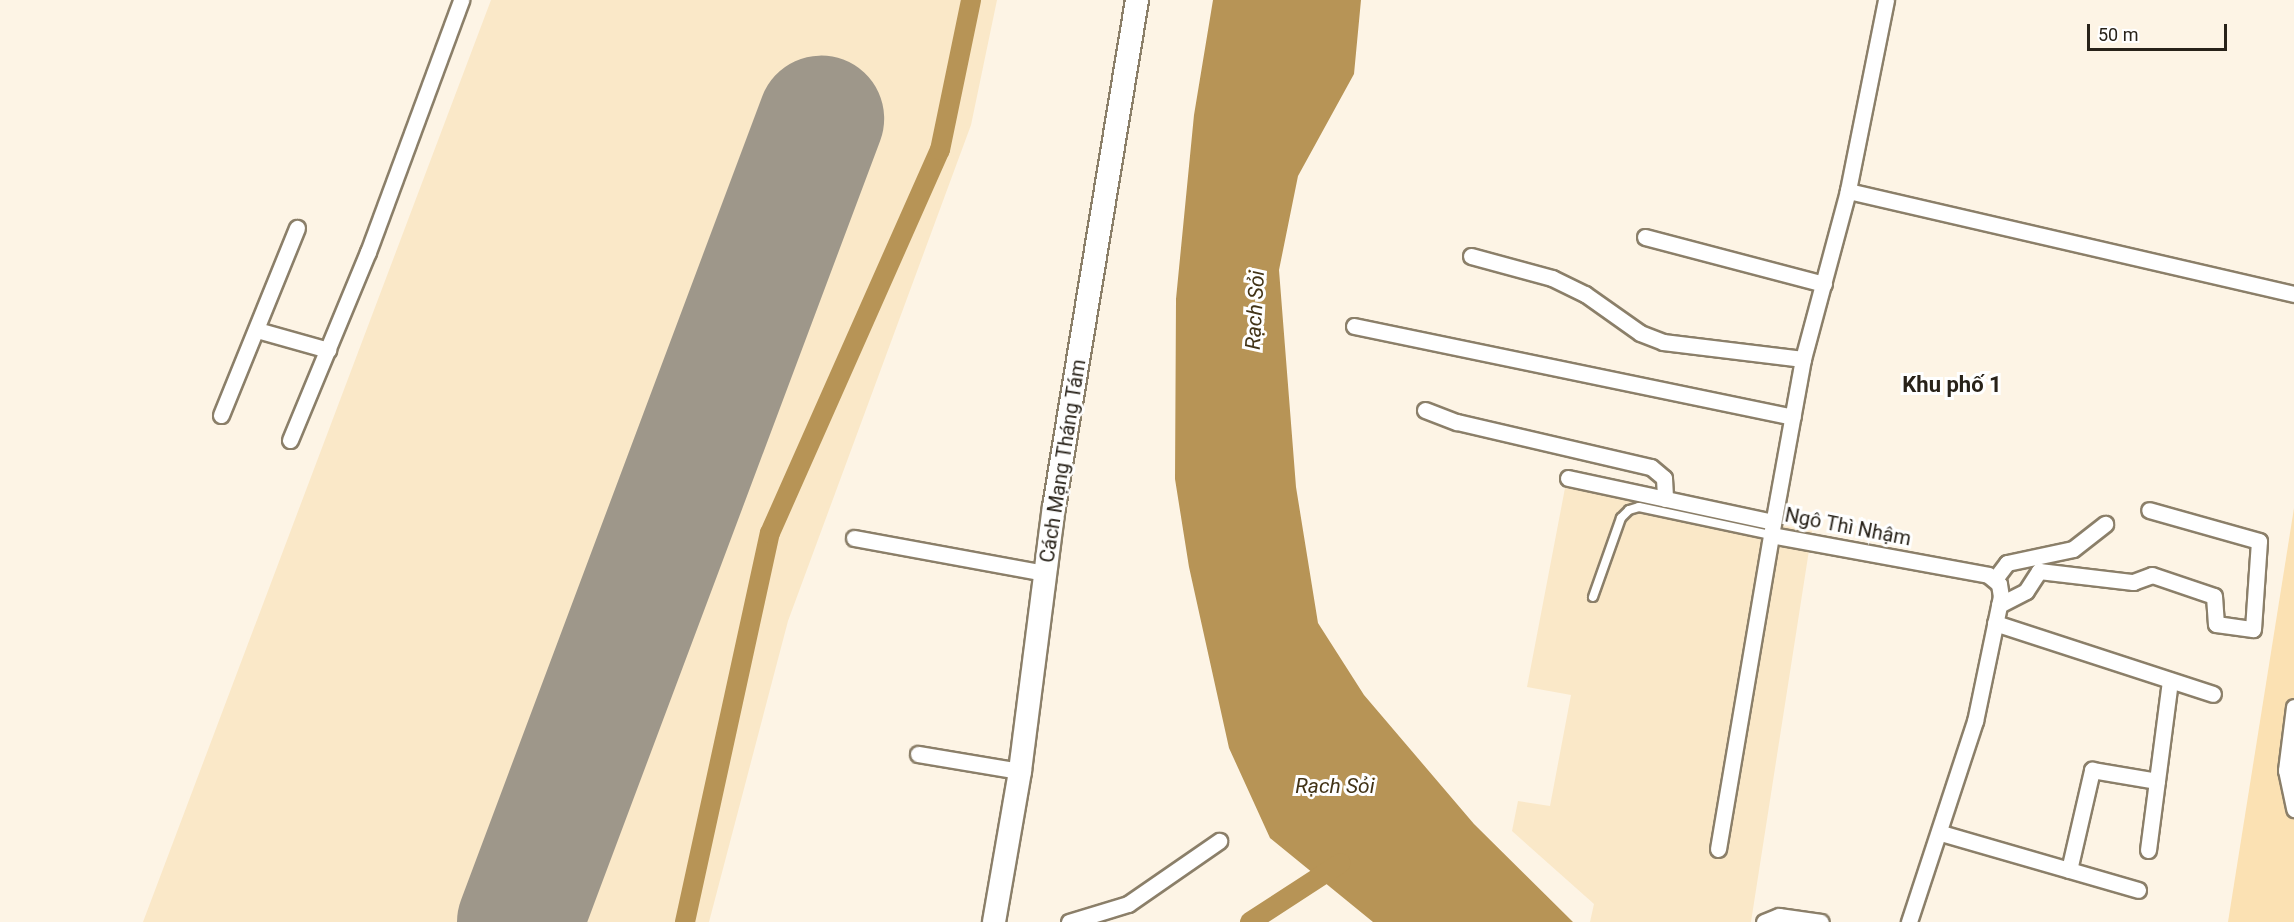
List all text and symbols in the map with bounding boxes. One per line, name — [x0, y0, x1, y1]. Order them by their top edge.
scale bar — [2090, 12, 2230, 50]
text: 50 m — [2098, 24, 2138, 45]
water label: Rạch Sỏi — [1240, 270, 1270, 350]
street label: Cách Mạng Tháng Tám — [1035, 357, 1091, 565]
district label: Khu phố 1 — [1902, 372, 2002, 398]
street label: Ngô Thì Nhậm — [1783, 503, 1913, 551]
water label: Rạch Sỏi — [1295, 773, 1375, 799]

